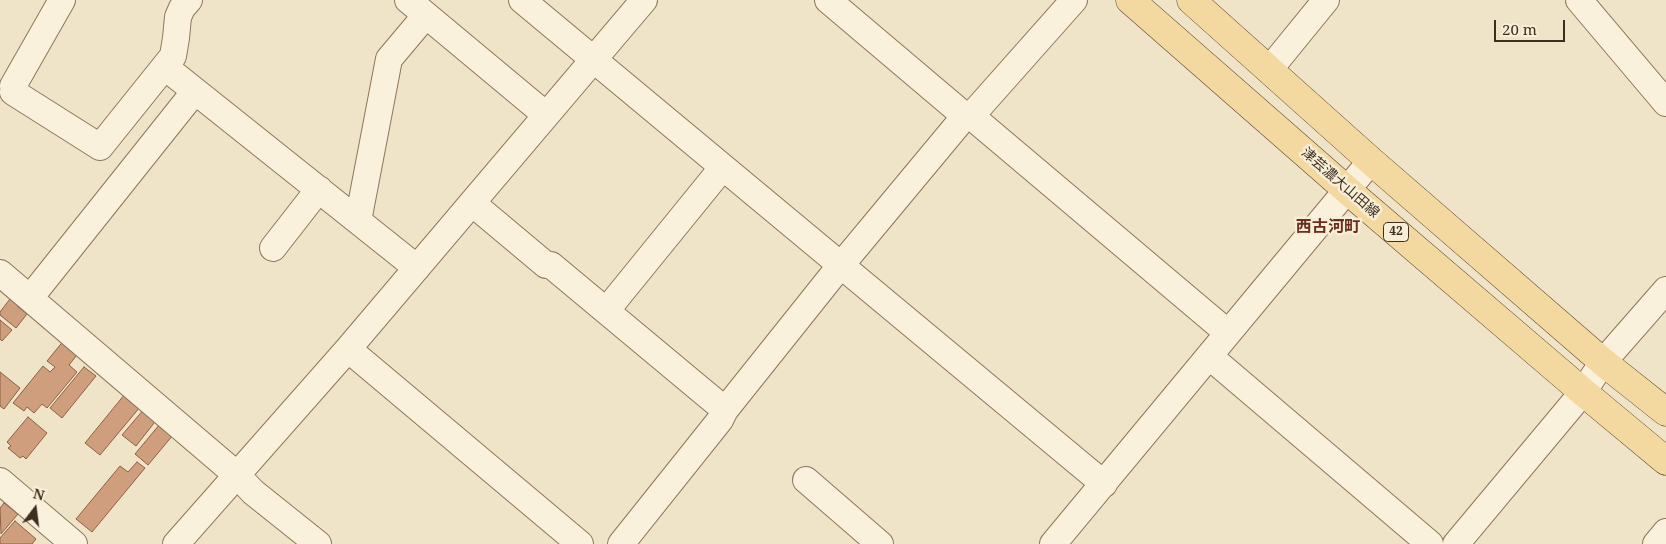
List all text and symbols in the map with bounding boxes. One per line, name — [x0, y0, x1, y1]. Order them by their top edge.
scale bar — [1496, 10, 1567, 42]
text: 20 m — [1502, 19, 1537, 39]
street label: 津芸濃大山田線 — [1298, 145, 1382, 221]
district label: 西古河町 — [1296, 217, 1360, 237]
road number: 42 — [1384, 222, 1408, 242]
text: N — [31, 483, 47, 505]
north arrow — [10, 484, 60, 534]

